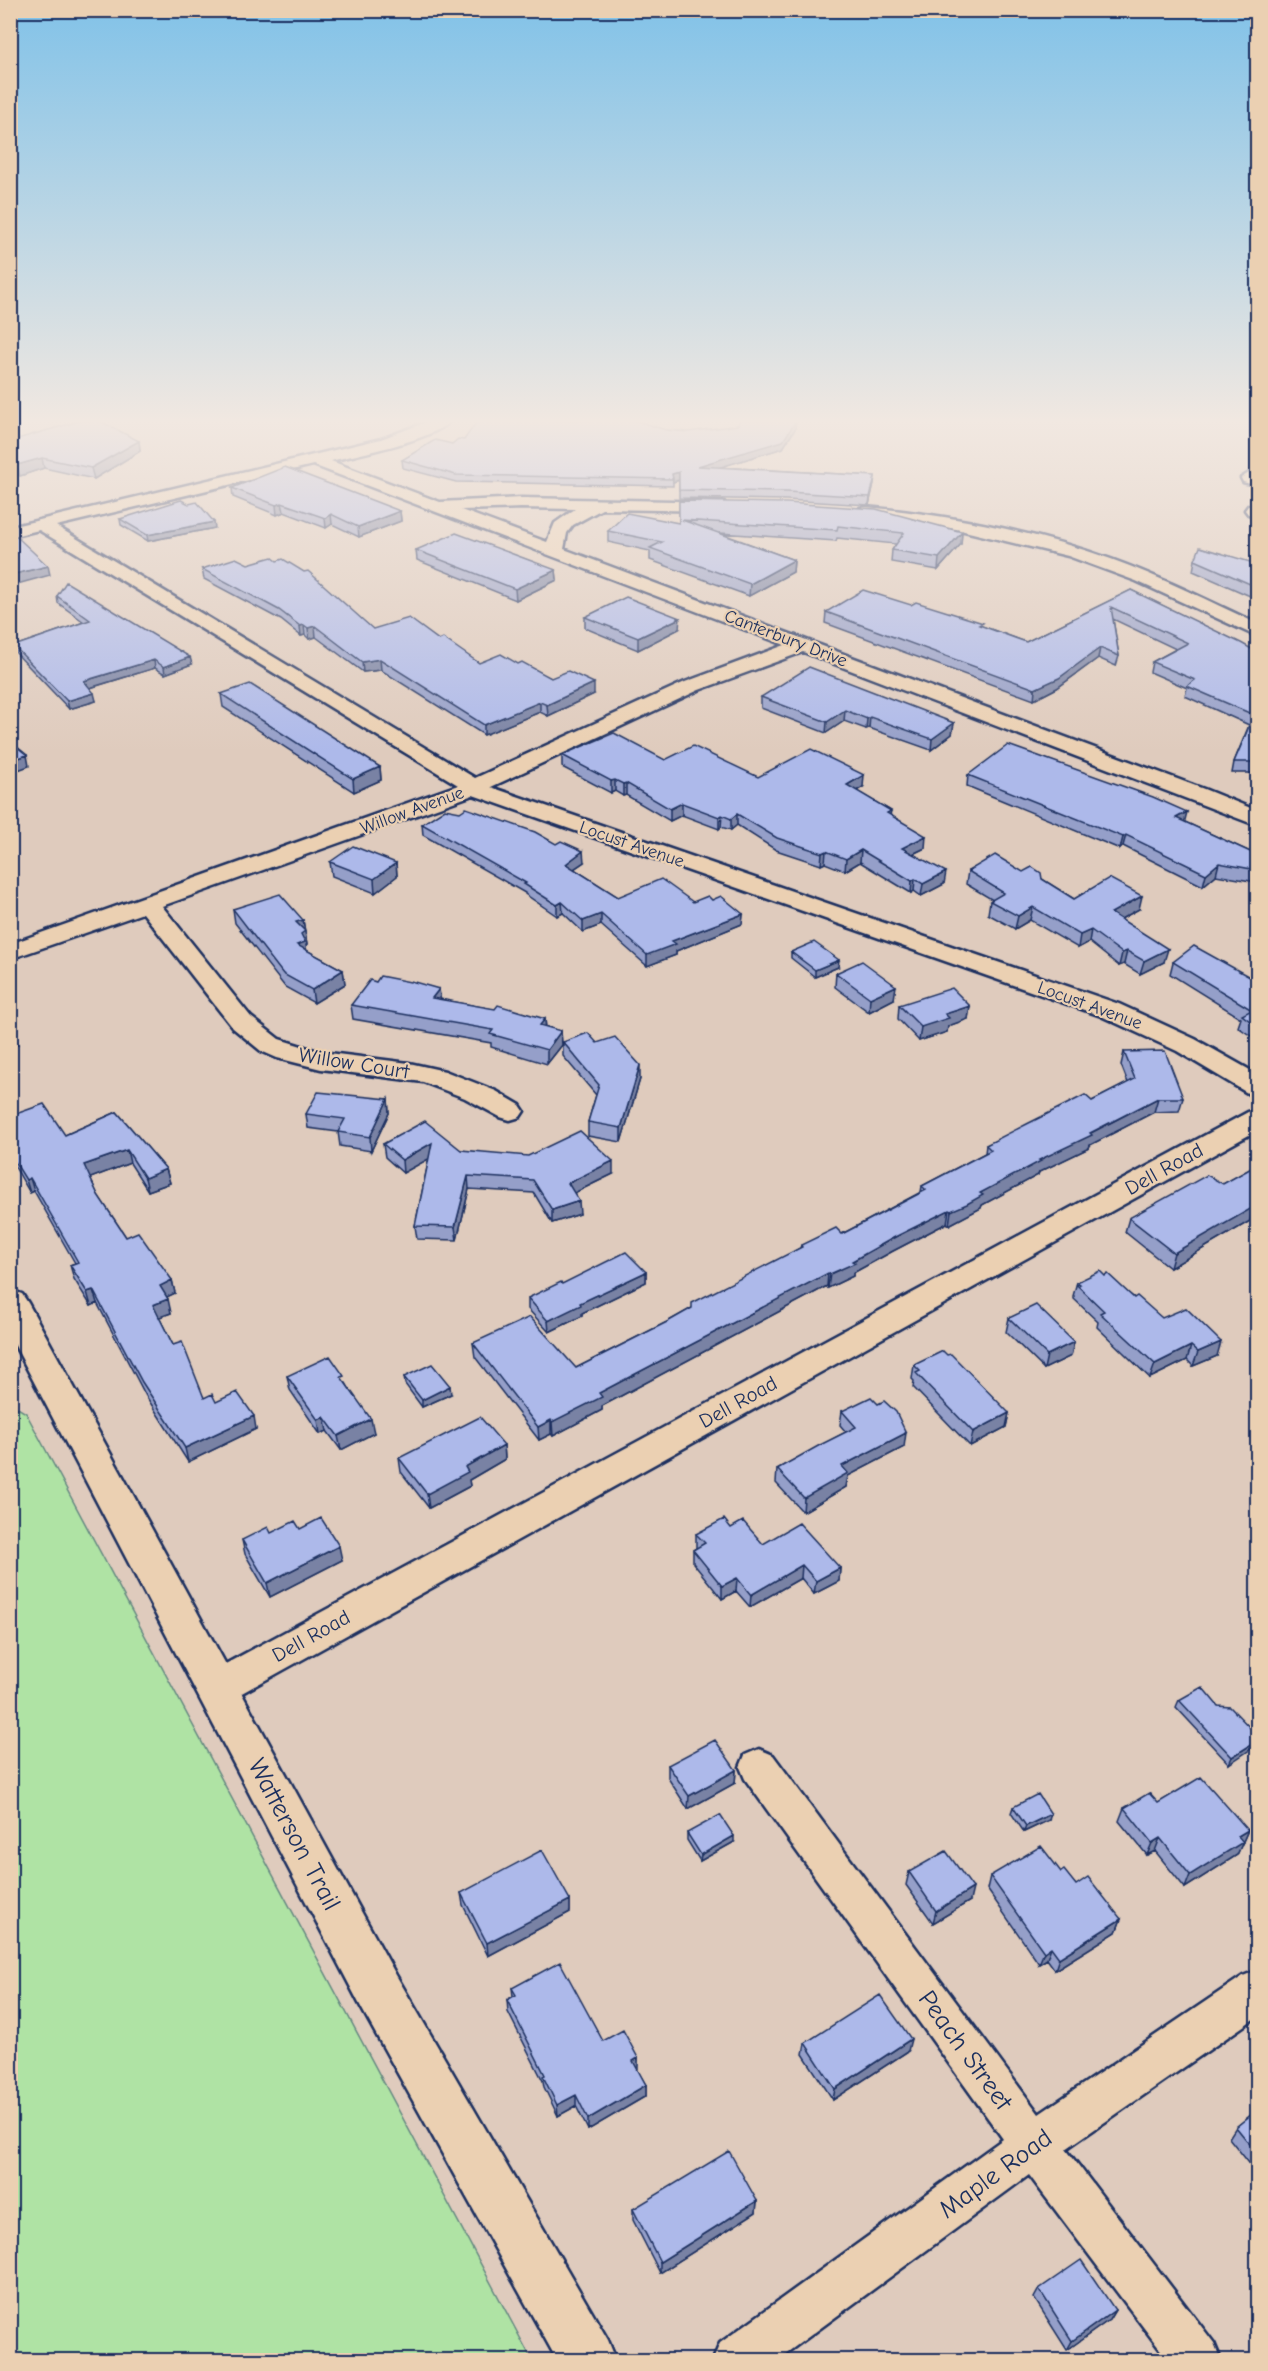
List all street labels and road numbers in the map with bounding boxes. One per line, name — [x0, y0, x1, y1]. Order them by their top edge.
street label: Canterbury Drive — [721, 605, 850, 672]
street label: Willow Avenue — [358, 782, 467, 839]
street label: Locust Avenue — [577, 817, 687, 872]
street label: Locust Avenue — [1035, 977, 1145, 1034]
street label: Willow Court — [297, 1042, 412, 1084]
street label: Dell Road — [1121, 1138, 1207, 1200]
street label: Dell Road — [695, 1371, 781, 1433]
street label: Dell Road — [268, 1605, 354, 1667]
street label: Watterson Trail — [242, 1753, 347, 1916]
street label: Peach Street — [912, 1985, 1019, 2117]
street label: Maple Road — [933, 2123, 1058, 2225]

